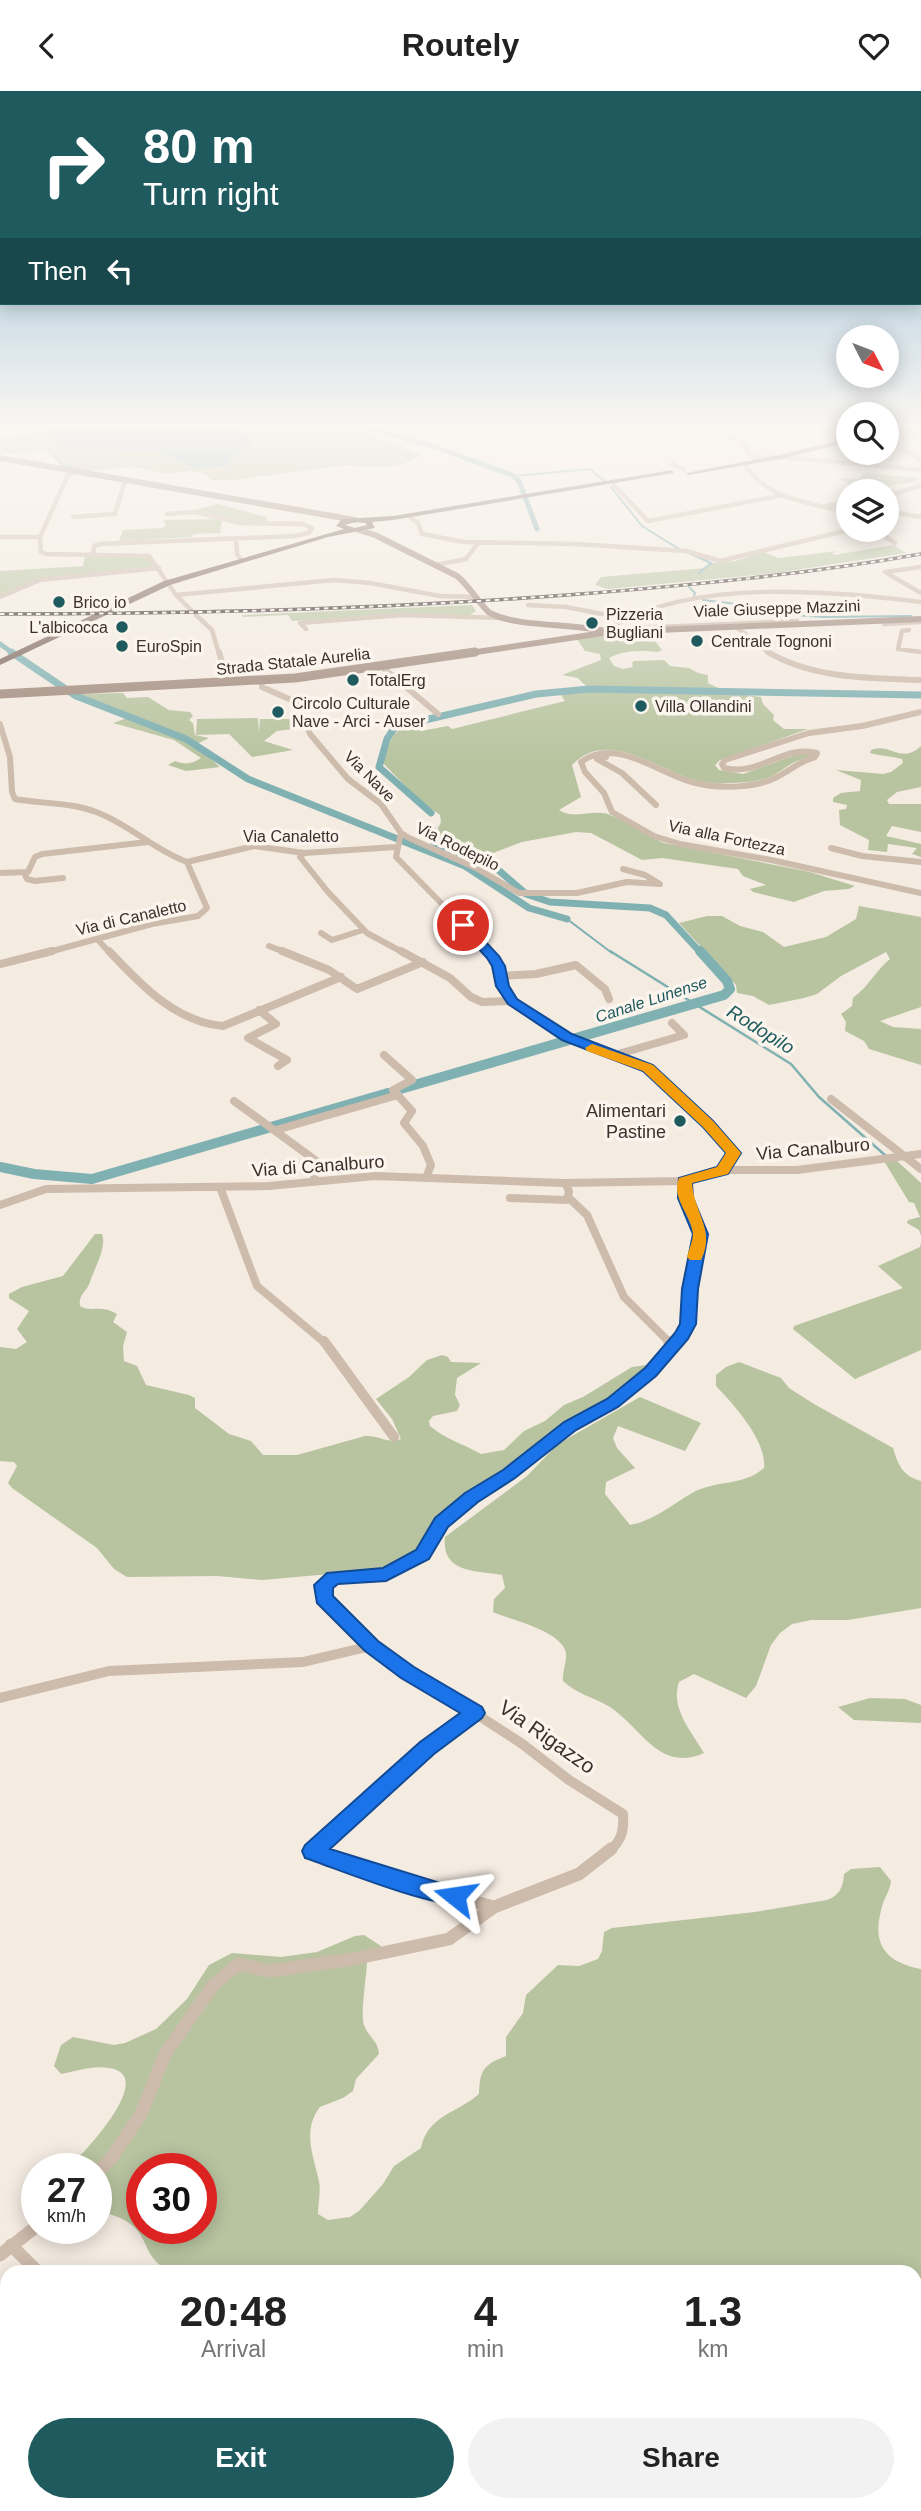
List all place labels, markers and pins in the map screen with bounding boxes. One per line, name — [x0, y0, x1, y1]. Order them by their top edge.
marker: Brico io — [51, 594, 67, 610]
place label: Brico io — [73, 594, 126, 611]
place label: Pizzeria Bugliani — [606, 606, 663, 641]
marker: Pizzeria Bugliani — [584, 615, 600, 631]
place label: L'albicocca — [29, 619, 108, 636]
marker: L'albicocca — [114, 619, 130, 635]
marker: Centrale Tognoni — [689, 633, 705, 649]
place label: Centrale Tognoni — [711, 633, 832, 650]
marker: EuroSpin — [114, 638, 130, 654]
place label: EuroSpin — [136, 638, 202, 655]
marker: TotalErg — [345, 672, 361, 688]
place label: TotalErg — [367, 672, 426, 689]
place label: Circolo Culturale Nave - Arci - Auser — [292, 695, 426, 730]
marker: Villa Ollandini — [633, 698, 649, 714]
place label: Villa Ollandini — [655, 698, 752, 715]
marker: Circolo Culturale Nave - Arci - Auser — [270, 704, 286, 720]
pin — [433, 895, 493, 955]
place label: Alimentari Pastine — [586, 1101, 666, 1142]
marker: Alimentari Pastine — [672, 1113, 688, 1129]

